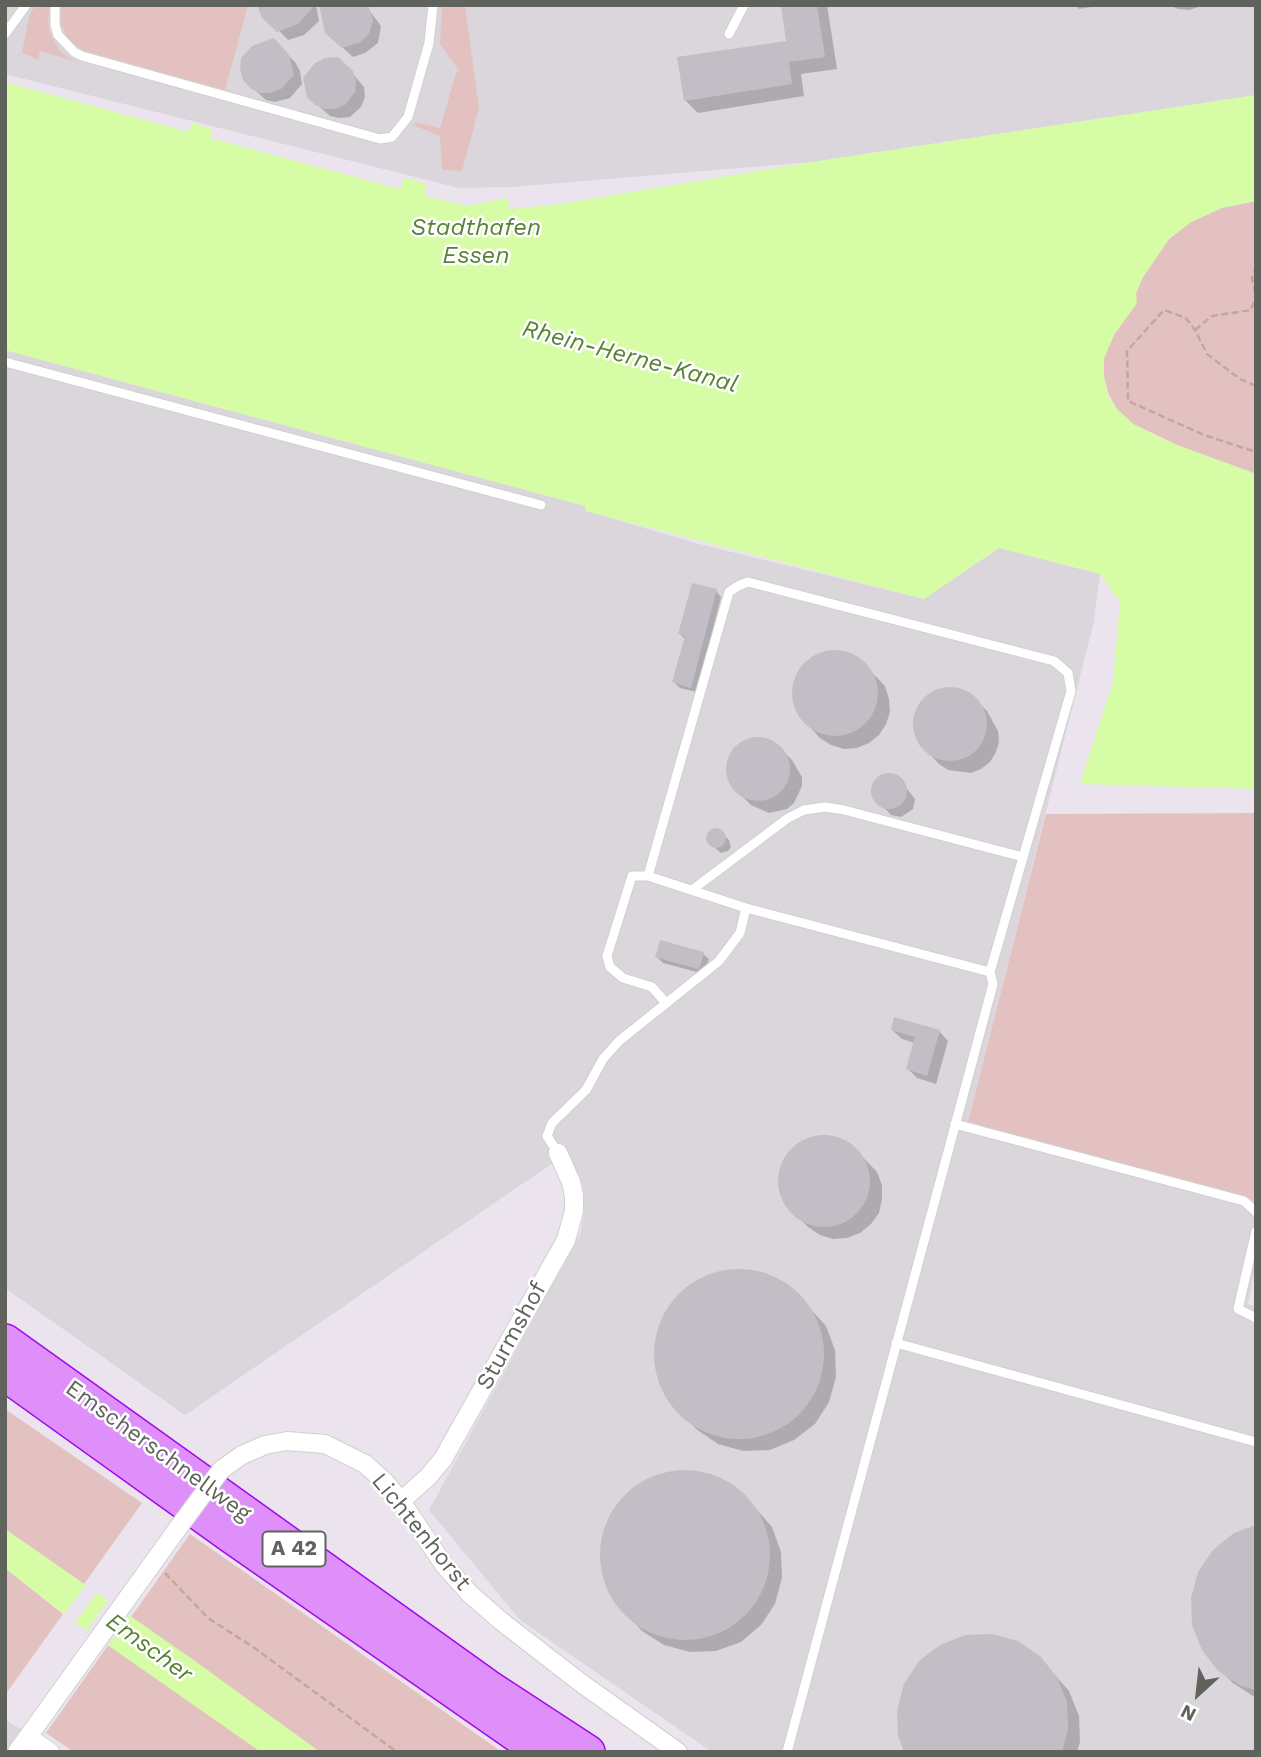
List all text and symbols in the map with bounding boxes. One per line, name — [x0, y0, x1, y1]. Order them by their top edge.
water label: Stadthafen Essen — [411, 214, 541, 270]
water label: Rhein-Herne-Kanal — [519, 314, 741, 400]
street label: Sturmshof — [471, 1277, 553, 1395]
street label: Emscherschnellweg — [60, 1374, 256, 1528]
street label: Lichtenhorst — [365, 1468, 477, 1596]
road number: A 42 — [262, 1532, 326, 1566]
water label: Emscher — [100, 1607, 198, 1689]
north arrow — [1163, 1659, 1233, 1729]
text: N — [1177, 1700, 1200, 1727]

